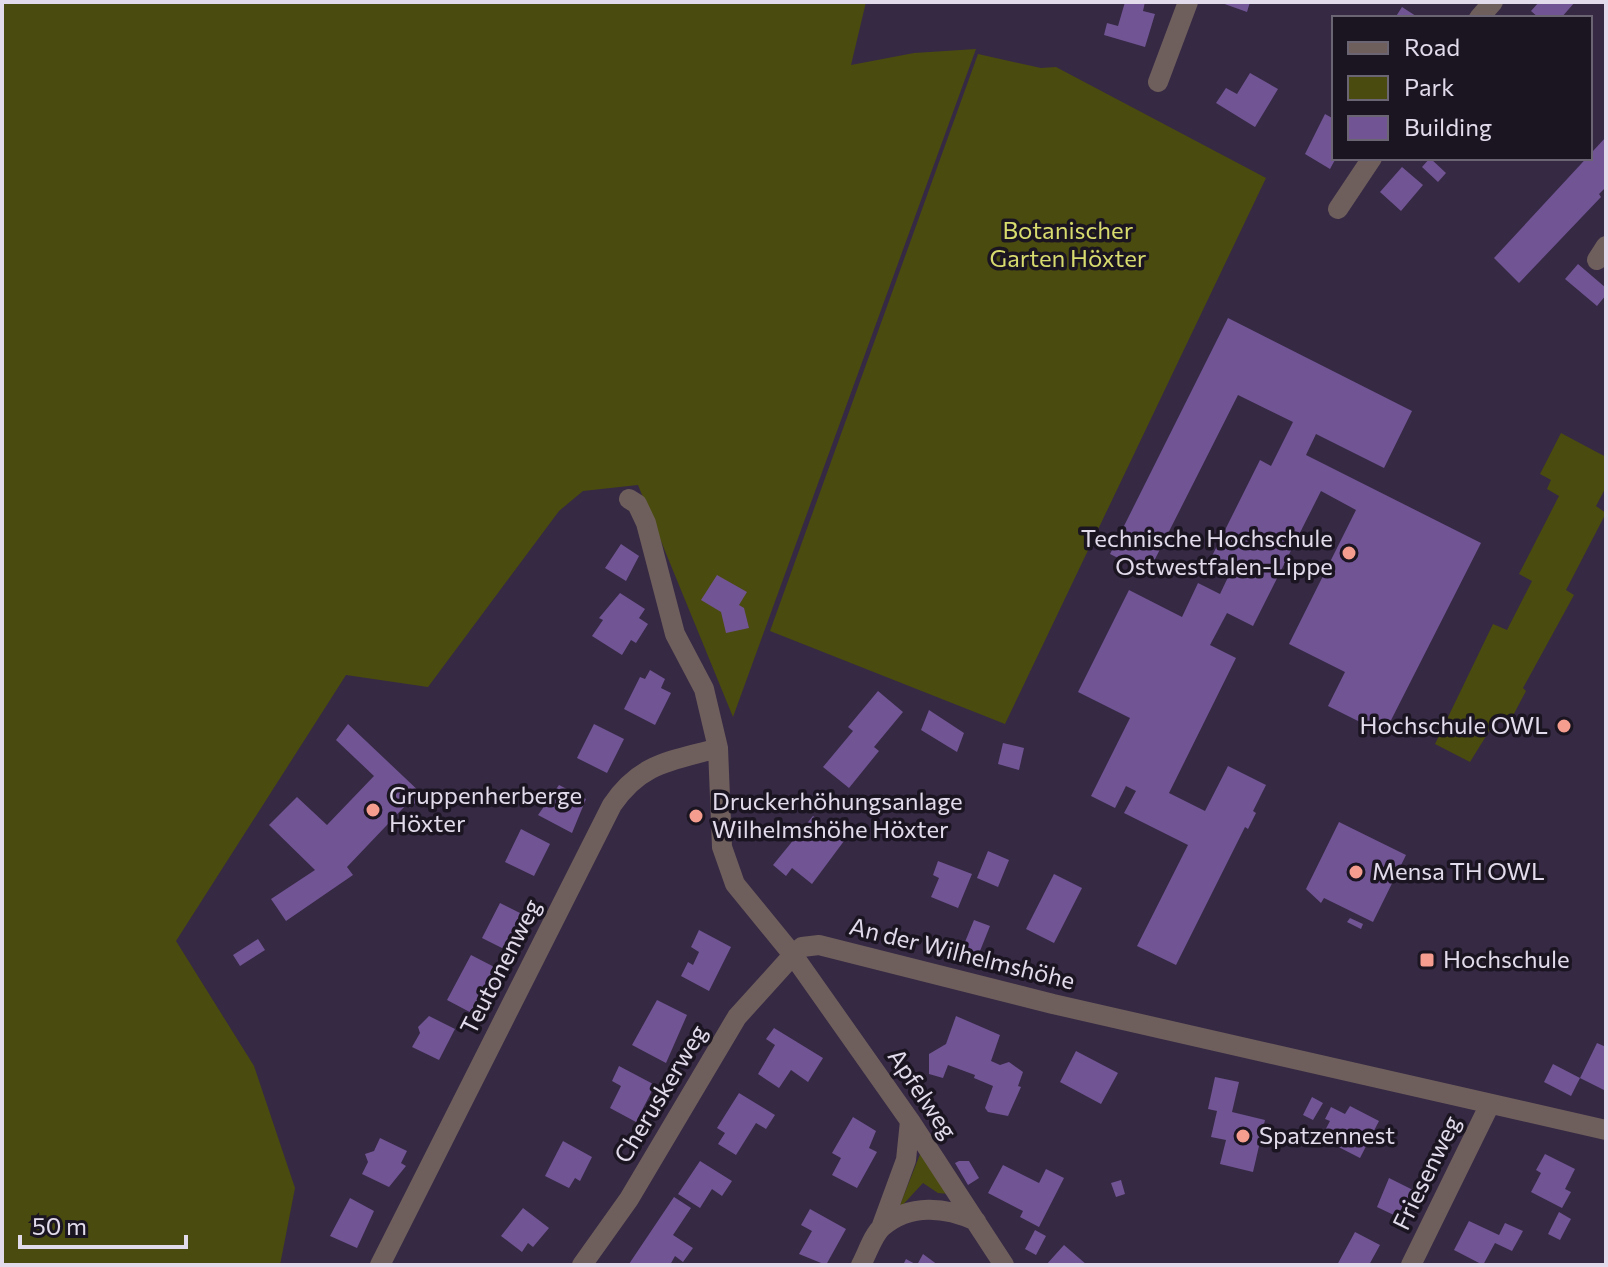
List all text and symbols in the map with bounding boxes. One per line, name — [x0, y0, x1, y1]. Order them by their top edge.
legend — [1332, 16, 1592, 160]
text: Road — [1404, 32, 1460, 61]
text: Park — [1404, 72, 1454, 101]
text: Building — [1404, 112, 1492, 141]
park label: Botanischer Garten Höxter — [990, 215, 1147, 272]
place label: Technische Hochschule Ostwestfalen-Lippe — [1081, 523, 1333, 580]
marker: Technische Hochschule Ostwestfalen-Lippe — [1340, 544, 1358, 562]
place label: Hochschule OWL — [1359, 710, 1548, 739]
marker: Hochschule OWL — [1555, 717, 1573, 735]
place label: Gruppenherberge Höxter — [389, 780, 582, 837]
place label: Druckerhöhungsanlage Wilhelmshöhe Höxter — [712, 786, 963, 843]
marker: Gruppenherberge Höxter — [364, 801, 382, 819]
marker: Druckerhöhungsanlage Wilhelmshöhe Höxter — [687, 807, 705, 825]
place label: Mensa TH OWL — [1372, 856, 1545, 885]
marker: Mensa TH OWL — [1347, 863, 1365, 881]
street label: Teutonenweg — [453, 894, 546, 1039]
street label: An der Wilhelmshöhe — [847, 911, 1078, 995]
place label: Hochschule — [1443, 944, 1570, 973]
marker: Hochschule — [1418, 951, 1436, 969]
street label: Cheruskerweg — [607, 1019, 712, 1168]
street label: Apfelweg — [883, 1042, 964, 1144]
street label: Friesenweg — [1386, 1111, 1466, 1234]
place label: Spatzennest — [1259, 1120, 1395, 1149]
marker: Spatzennest — [1234, 1127, 1252, 1145]
scale bar — [20, 1199, 186, 1249]
text: 50 m — [32, 1211, 87, 1240]

